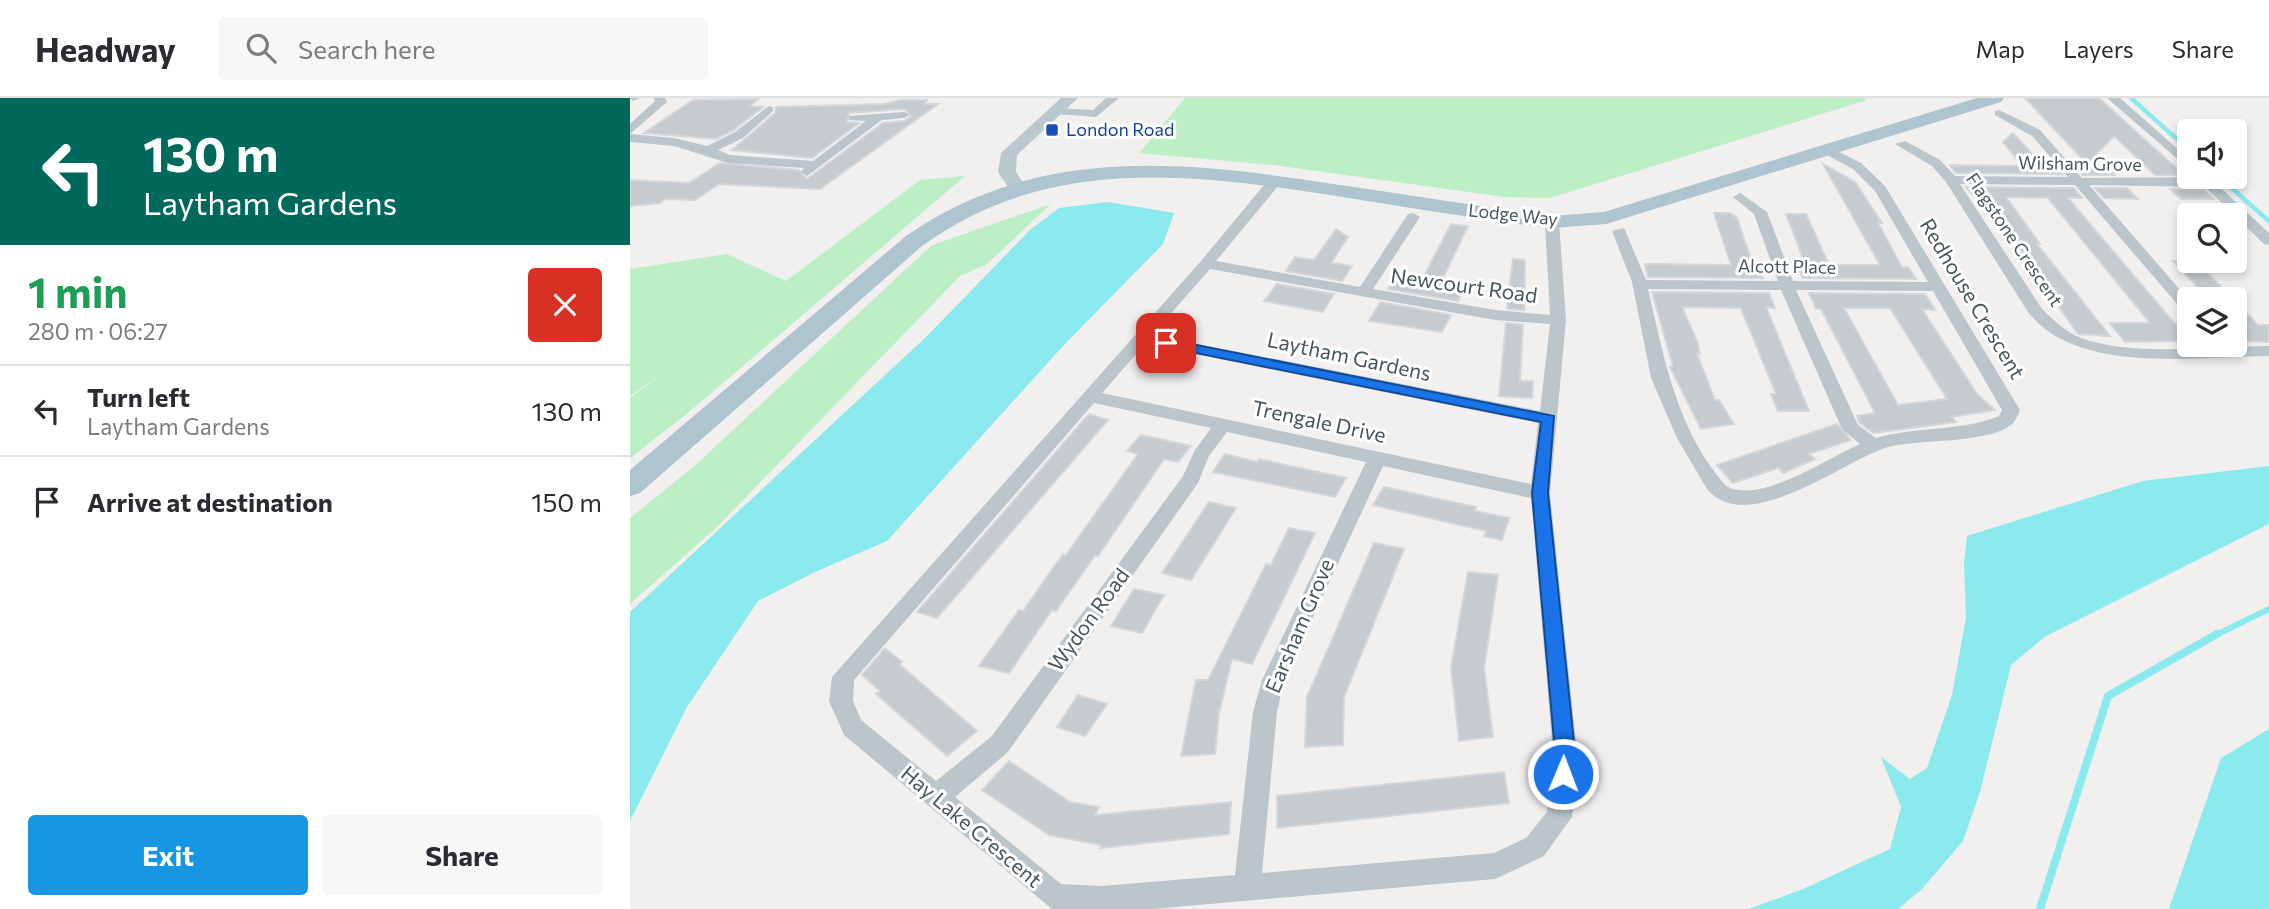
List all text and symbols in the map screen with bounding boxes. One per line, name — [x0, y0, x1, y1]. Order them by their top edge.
search box — [218, 17, 708, 80]
text: Headway — [35, 28, 176, 69]
icon: search — [242, 29, 280, 67]
text: Search here — [298, 33, 436, 64]
text: Map — [1976, 34, 2025, 63]
text: Layers — [2063, 34, 2134, 63]
text: Share — [2172, 34, 2234, 63]
place label: London Road — [1066, 118, 1174, 140]
map controls — [2177, 119, 2247, 357]
button: sound — [2177, 119, 2247, 189]
text: 130 m — [143, 122, 278, 182]
marker: London Road — [1044, 122, 1060, 138]
icon: left — [28, 126, 119, 217]
street label: Wilsham Grove — [2018, 151, 2142, 175]
street label: Flagstone Crescent — [1962, 168, 2068, 310]
text: Laytham Gardens — [143, 182, 397, 222]
street label: Lodge Way — [1467, 198, 1559, 230]
button: search — [2177, 203, 2247, 273]
street label: Redhouse Crescent — [1916, 213, 2031, 383]
street label: Alcott Place — [1738, 254, 1836, 278]
street label: Newcourt Road — [1389, 262, 1539, 307]
text: 1 min — [28, 265, 128, 317]
button: close — [528, 268, 602, 342]
button: layers — [2177, 287, 2247, 357]
pin — [1136, 313, 1196, 373]
text: 280 m · 06:27 — [28, 317, 168, 345]
icon: arrive — [1147, 324, 1185, 362]
street label: Laytham Gardens — [1265, 326, 1433, 385]
text: Turn left — [87, 381, 190, 412]
icon: left — [28, 392, 66, 430]
street label: Trengale Drive — [1250, 394, 1389, 447]
text: 130 m — [531, 395, 602, 426]
text: Laytham Gardens — [87, 412, 270, 440]
icon: arrive — [28, 483, 66, 521]
text: Arrive at destination — [87, 486, 333, 517]
text: 150 m — [531, 486, 602, 517]
street label: Earsham Grove — [1259, 554, 1338, 696]
street label: Wydon Road — [1042, 563, 1133, 675]
position arrow — [1526, 737, 1600, 811]
street label: Hay Lake Crescent — [897, 760, 1047, 892]
button: Exit — [28, 815, 308, 895]
button: Share — [322, 815, 602, 895]

